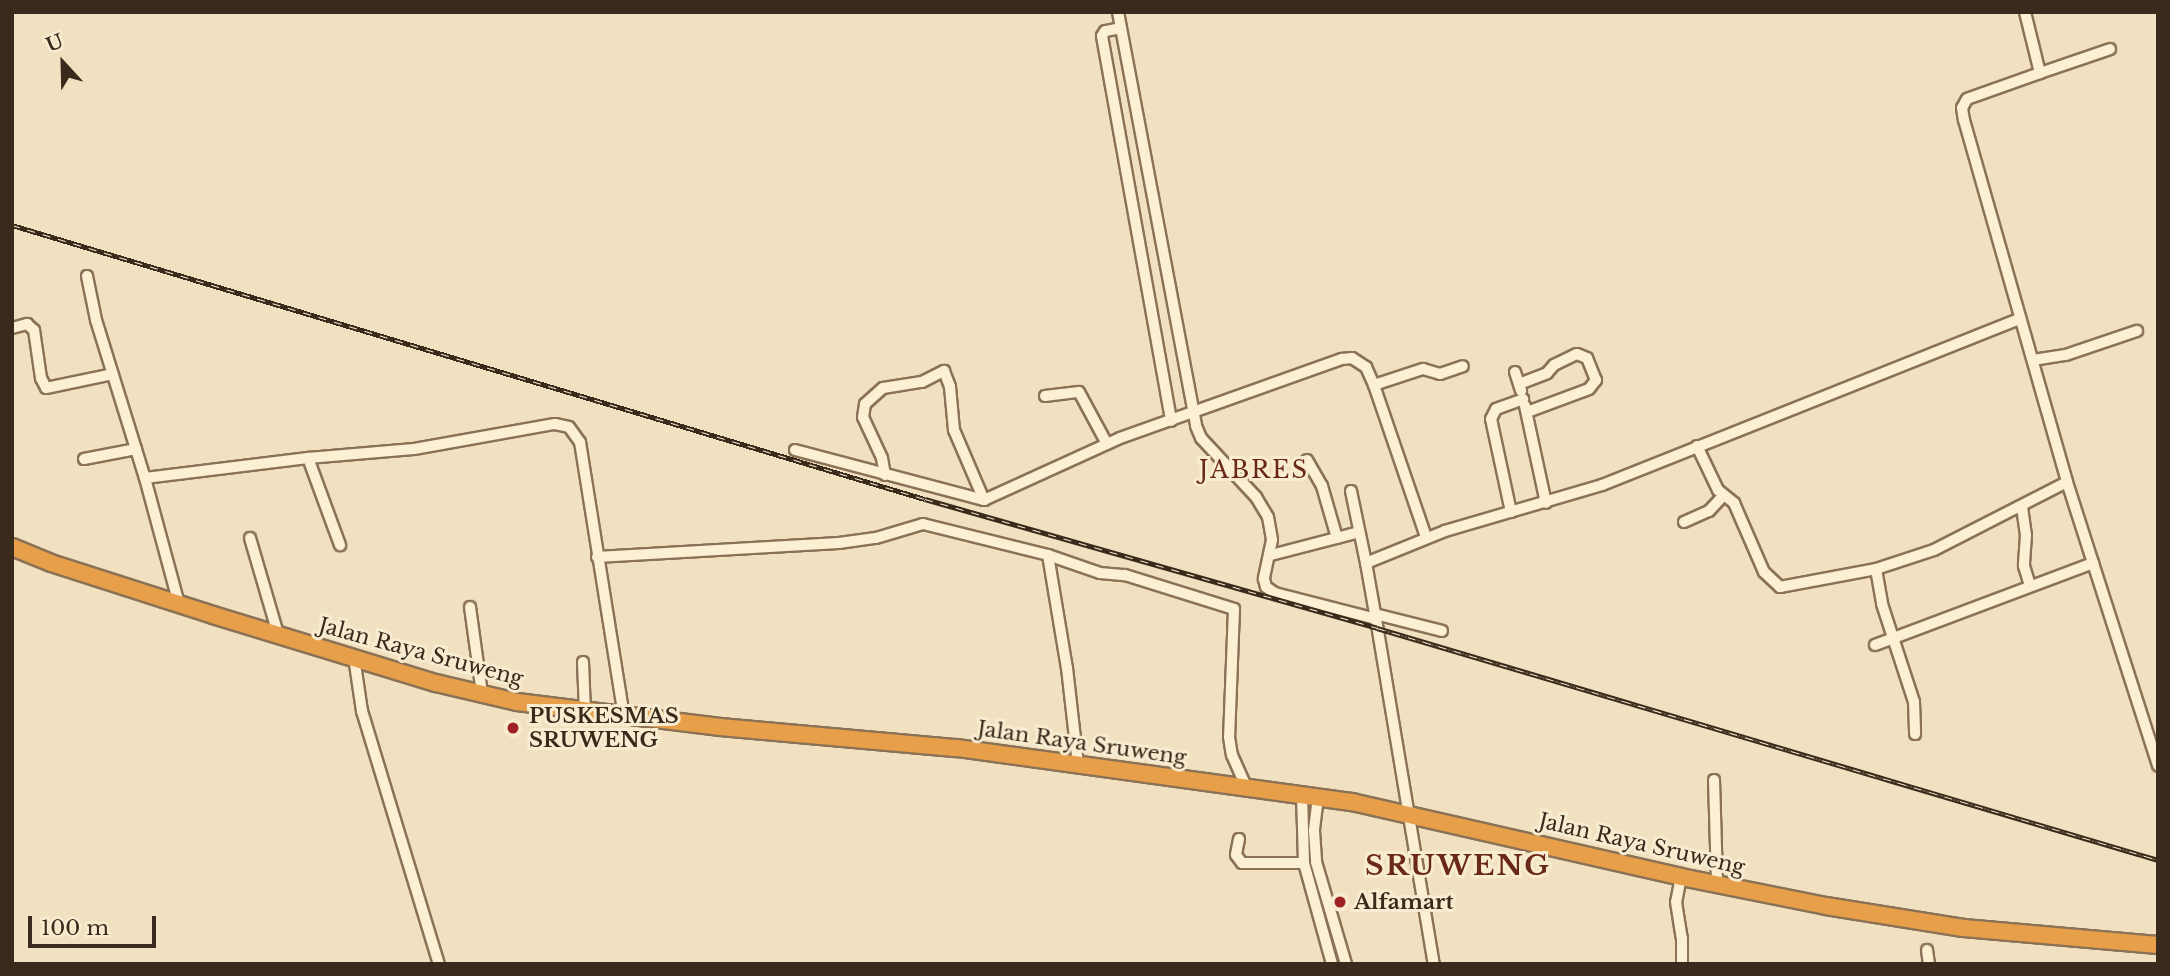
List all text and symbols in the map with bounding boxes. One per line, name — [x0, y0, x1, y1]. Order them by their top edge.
north arrow — [28, 28, 98, 98]
text: U — [43, 29, 67, 57]
district label: JABRES — [1200, 456, 1308, 484]
street label: Jalan Raya Sruweng — [316, 613, 526, 691]
place label: PUSKESMAS SRUWENG — [529, 703, 679, 753]
street label: Jalan Raya Sruweng — [976, 716, 1188, 770]
marker: PUSKESMAS SRUWENG — [503, 718, 523, 738]
street label: Jalan Raya Sruweng — [1536, 808, 1748, 880]
district label: SRUWENG — [1366, 849, 1550, 883]
place label: Alfamart — [1354, 889, 1454, 915]
marker: Alfamart — [1332, 894, 1348, 910]
scale bar — [32, 902, 159, 946]
text: 100 m — [41, 915, 109, 941]

